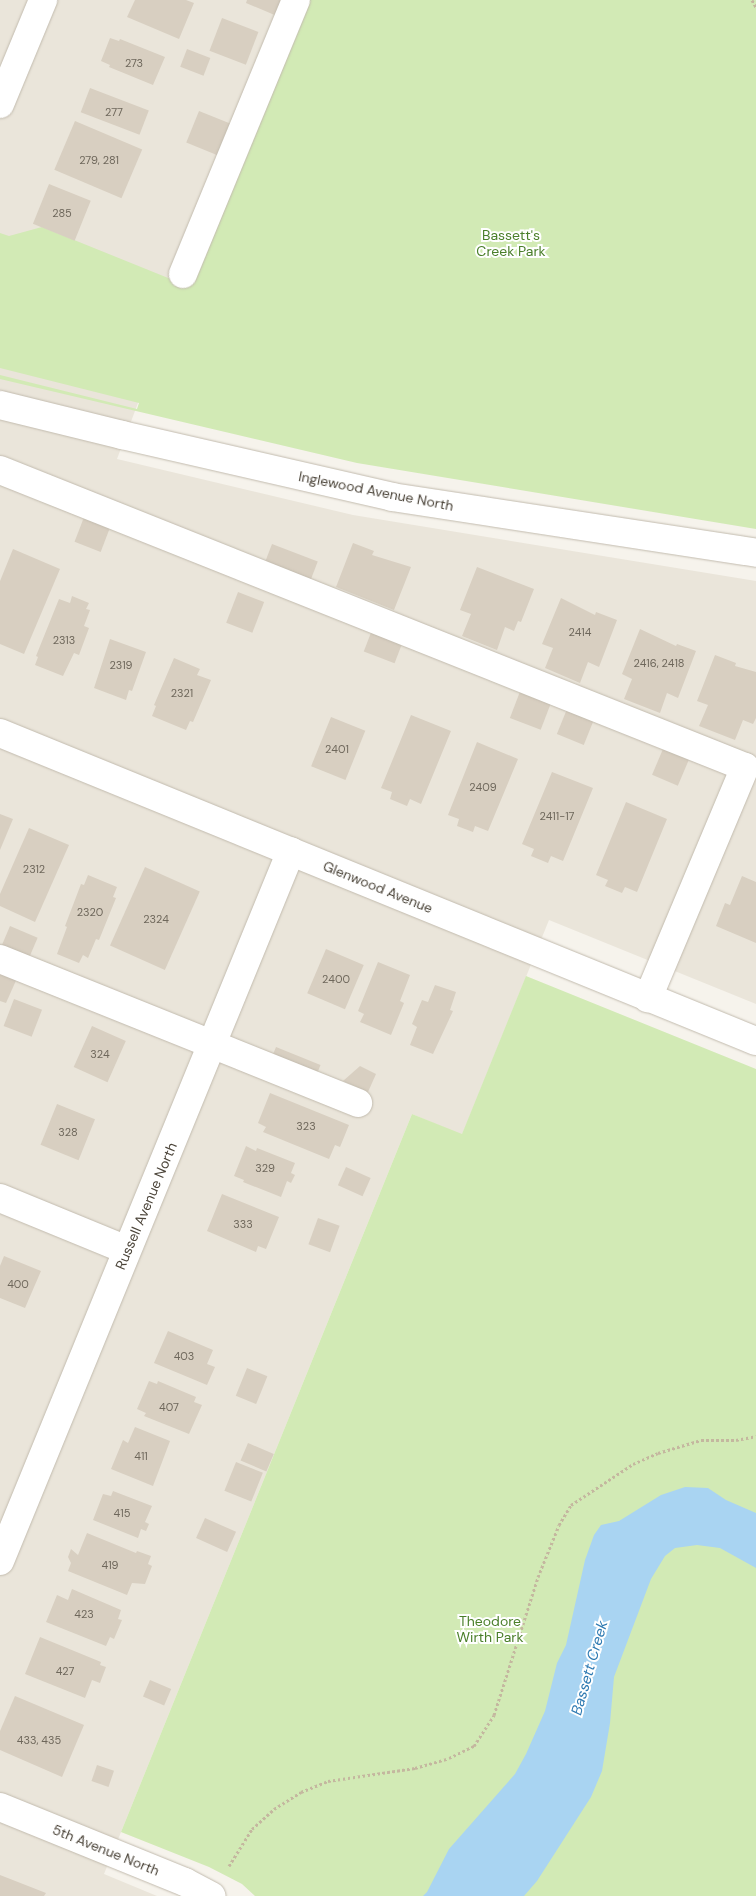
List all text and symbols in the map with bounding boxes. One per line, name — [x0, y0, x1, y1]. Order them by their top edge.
house number: 273 — [125, 56, 143, 70]
house number: 277 — [105, 105, 123, 119]
house number: 279, 281 — [79, 153, 119, 167]
house number: 285 — [52, 206, 72, 220]
park label: Bassett's Creek Park — [476, 227, 546, 260]
street label: Inglewood Avenue North — [297, 468, 455, 514]
house number: 2414 — [569, 625, 591, 639]
house number: 2313 — [53, 633, 75, 647]
house number: 2416, 2418 — [633, 656, 685, 670]
house number: 2319 — [110, 658, 132, 672]
house number: 2321 — [171, 686, 193, 700]
house number: 2401 — [325, 742, 349, 756]
house number: 2409 — [469, 780, 497, 794]
house number: 2411-17 — [540, 809, 574, 823]
street label: Glenwood Avenue — [321, 857, 435, 917]
house number: 2312 — [23, 862, 45, 876]
house number: 2320 — [77, 905, 103, 919]
house number: 2324 — [143, 912, 169, 926]
house number: 2400 — [322, 972, 350, 986]
house number: 324 — [90, 1047, 110, 1061]
house number: 323 — [296, 1119, 316, 1133]
house number: 328 — [58, 1125, 78, 1139]
street label: Russell Avenue North — [112, 1140, 180, 1272]
house number: 329 — [255, 1161, 275, 1175]
house number: 333 — [233, 1217, 253, 1231]
house number: 400 — [7, 1277, 29, 1291]
house number: 403 — [174, 1349, 194, 1363]
house number: 407 — [159, 1400, 179, 1414]
house number: 411 — [134, 1449, 148, 1463]
house number: 415 — [114, 1506, 130, 1520]
house number: 419 — [101, 1558, 119, 1572]
house number: 423 — [74, 1607, 94, 1621]
park label: Theodore Wirth Park — [456, 1613, 524, 1645]
water label: Bassett Creek — [568, 1619, 612, 1717]
house number: 427 — [56, 1664, 74, 1678]
house number: 433, 435 — [17, 1733, 61, 1747]
street label: 5th Avenue North — [50, 1821, 162, 1879]

